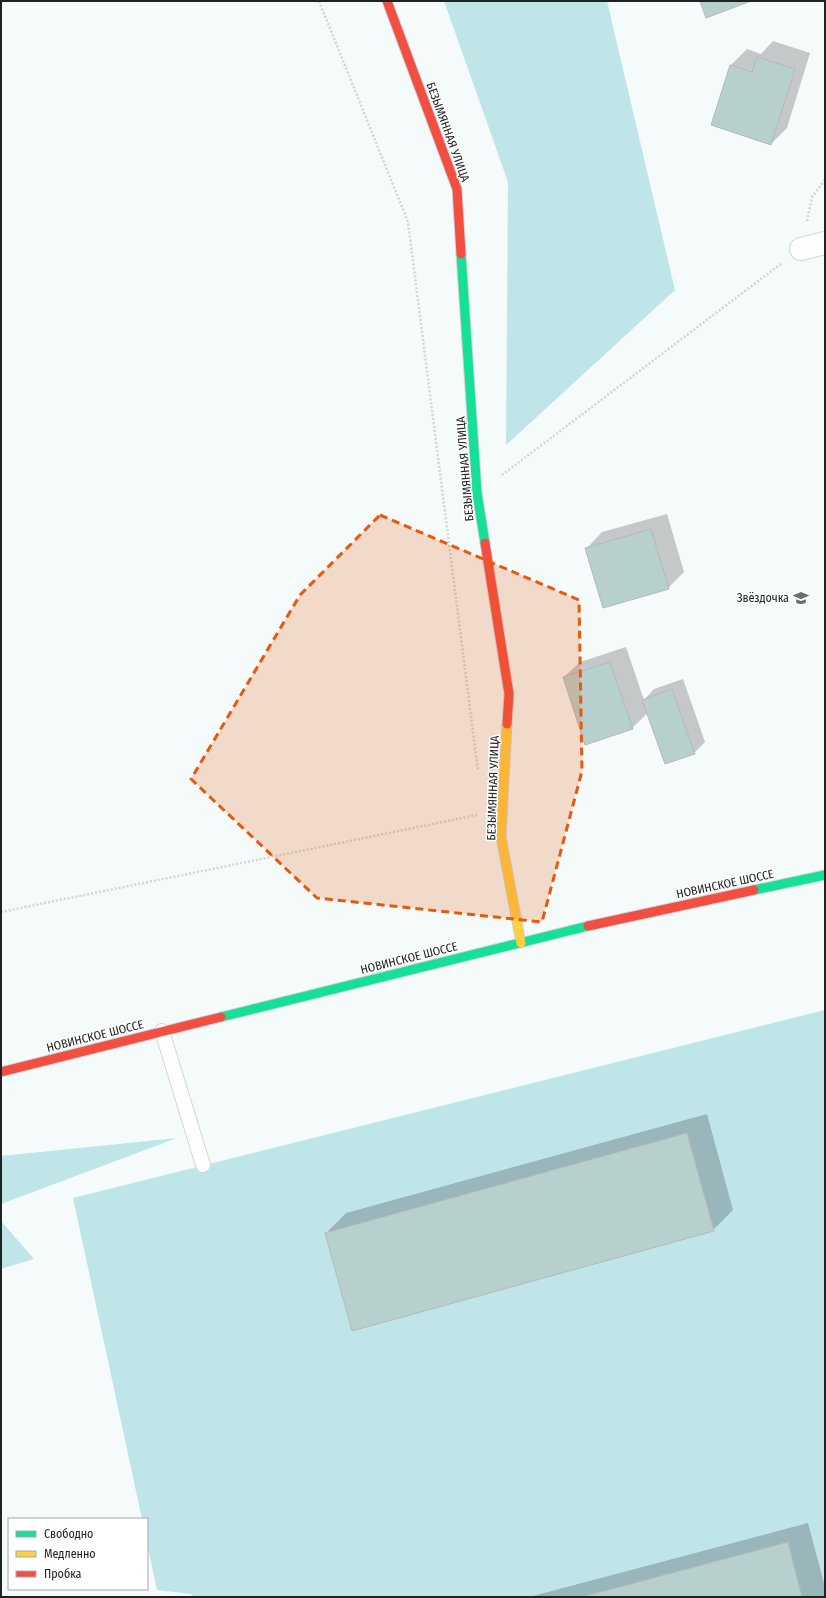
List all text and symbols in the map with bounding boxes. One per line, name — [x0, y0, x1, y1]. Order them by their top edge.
street label: БЕЗЫМЯННАЯ УЛИЦА — [423, 80, 473, 184]
street label: БЕЗЫМЯННАЯ УЛИЦА — [453, 415, 477, 522]
school or university icon: Звёздочка — [792, 589, 810, 607]
place label: Звёздочка — [737, 591, 789, 605]
street label: БЕЗЫМЯННАЯ УЛИЦА — [484, 735, 502, 841]
street label: НОВИНСКОЕ ШОССЕ — [675, 867, 775, 901]
street label: НОВИНСКОЕ ШОССЕ — [359, 939, 459, 977]
street label: НОВИНСКОЕ ШОССЕ — [45, 1017, 145, 1055]
legend — [8, 1518, 148, 1590]
text: Свободно — [44, 1527, 93, 1541]
text: Медленно — [44, 1547, 96, 1561]
text: Пробка — [44, 1567, 82, 1581]

